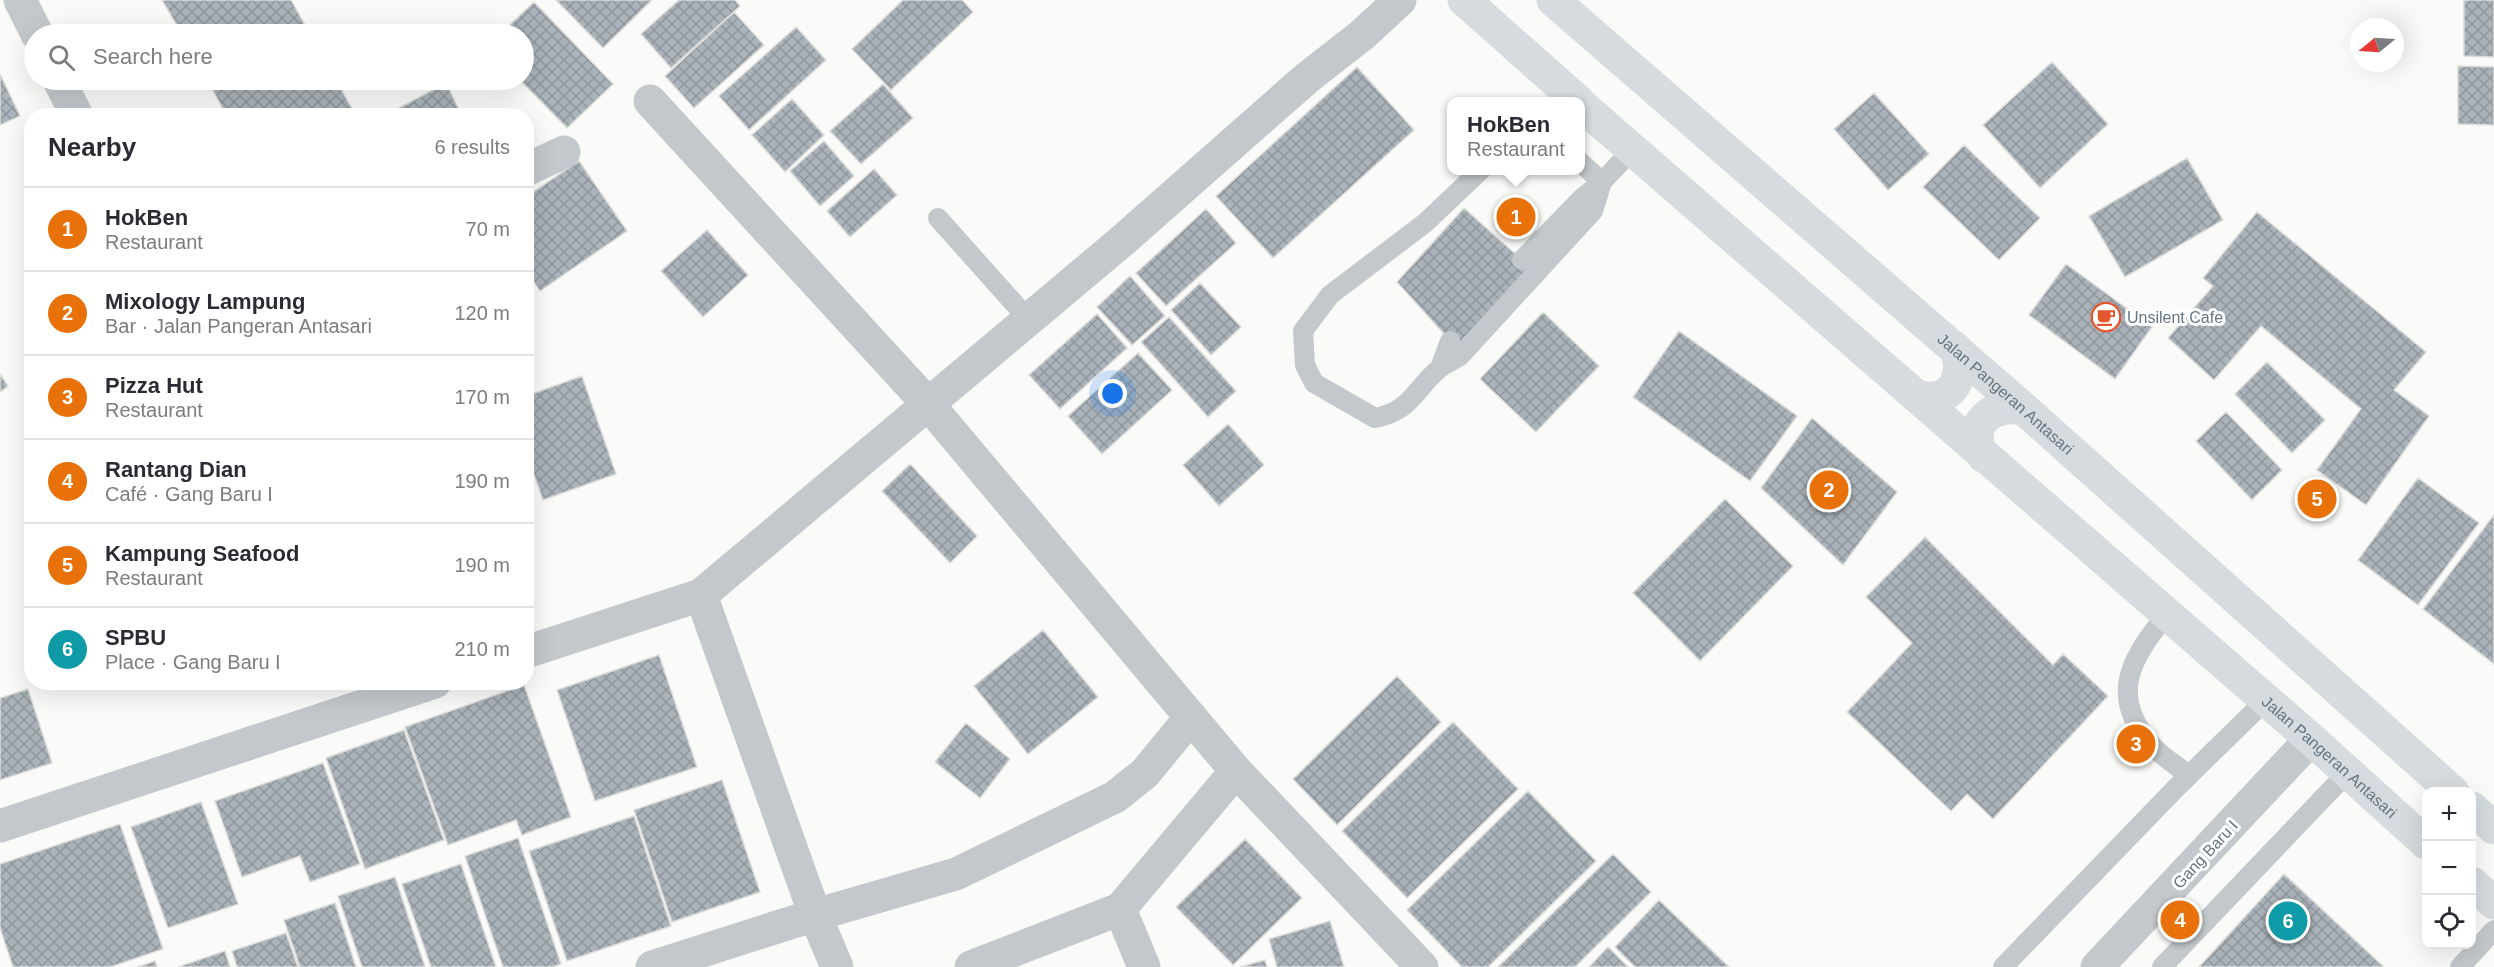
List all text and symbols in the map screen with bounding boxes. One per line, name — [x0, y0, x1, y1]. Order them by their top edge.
north arrow — [2350, 18, 2404, 72]
search box — [24, 24, 534, 90]
icon: search — [45, 41, 78, 74]
text: Search here — [93, 44, 213, 69]
popup — [1447, 97, 1585, 175]
text: HokBen — [1467, 112, 1550, 137]
text: Nearby — [48, 132, 136, 162]
text: 6 results — [434, 136, 510, 158]
text: Restaurant — [1467, 138, 1565, 160]
pin: 1 — [1496, 194, 1536, 240]
text: HokBen — [105, 205, 188, 230]
text: 1 — [62, 218, 73, 240]
text: 70 m — [466, 218, 510, 240]
text: Restaurant — [105, 231, 203, 253]
text: Mixology Lampung — [105, 289, 305, 314]
cafe icon: Unsilent Cafe — [2090, 301, 2122, 333]
text: 2 — [62, 302, 73, 324]
text: 120 m — [454, 302, 510, 324]
place label: Unsilent Cafe — [2127, 309, 2223, 326]
text: Bar · Jalan Pangeran Antasari — [105, 315, 372, 337]
street label: Jalan Pangeran Antasari — [1934, 330, 2077, 458]
text: Pizza Hut — [105, 373, 203, 398]
your location — [1098, 379, 1127, 408]
text: 3 — [62, 386, 73, 408]
text: 170 m — [454, 386, 510, 408]
text: Restaurant — [105, 399, 203, 421]
text: Rantang Dian — [105, 457, 247, 482]
pin: 2 — [1810, 468, 1848, 512]
text: 4 — [62, 470, 73, 492]
text: 190 m — [454, 470, 510, 492]
pin: 5 — [2298, 476, 2336, 522]
text: Café · Gang Baru I — [105, 483, 273, 505]
text: Kampung Seafood — [105, 541, 299, 566]
text: 5 — [62, 554, 73, 576]
text: 190 m — [454, 554, 510, 576]
text: Restaurant — [105, 567, 203, 589]
text: SPBU — [105, 625, 166, 650]
text: 6 — [62, 638, 73, 660]
text: 210 m — [454, 638, 510, 660]
text: Place · Gang Baru I — [105, 651, 281, 673]
street label: Jalan Pangeran Antasari — [2259, 693, 2400, 821]
pin: 3 — [2116, 722, 2156, 766]
map controls — [2422, 787, 2476, 949]
button: + — [2422, 787, 2476, 841]
street label: Gang Baru I — [2170, 817, 2241, 892]
button: − — [2422, 841, 2476, 895]
button: locate — [2422, 895, 2476, 949]
pin: 4 — [2160, 898, 2200, 942]
pin: 6 — [2268, 898, 2308, 944]

